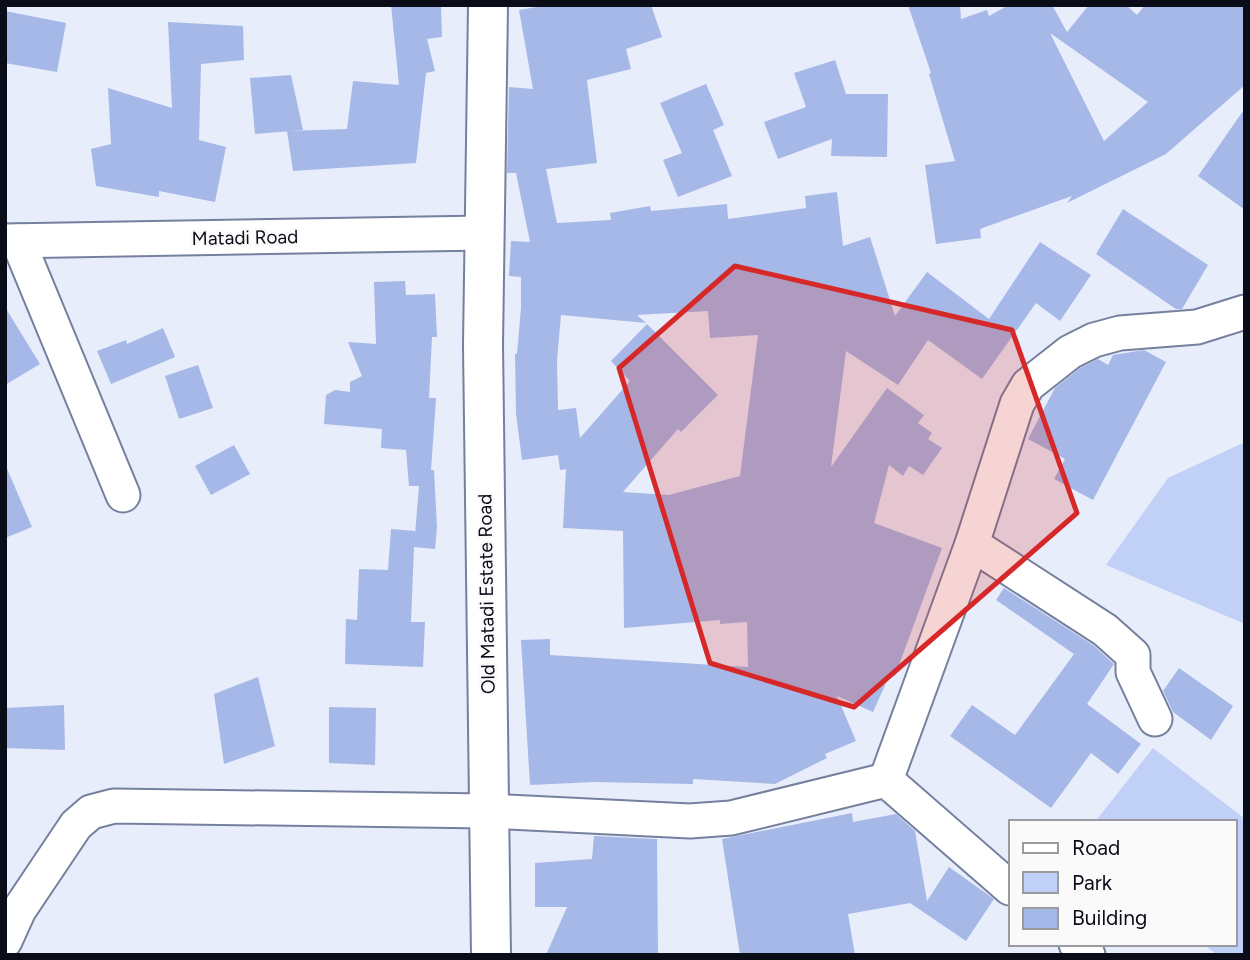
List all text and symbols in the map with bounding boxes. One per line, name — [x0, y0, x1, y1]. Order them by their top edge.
street label: Matadi Road — [192, 225, 298, 250]
street label: Old Matadi Estate Road — [473, 494, 500, 694]
legend — [1009, 820, 1236, 946]
text: Road — [1072, 835, 1120, 860]
text: Park — [1072, 870, 1113, 895]
text: Building — [1072, 905, 1147, 930]

